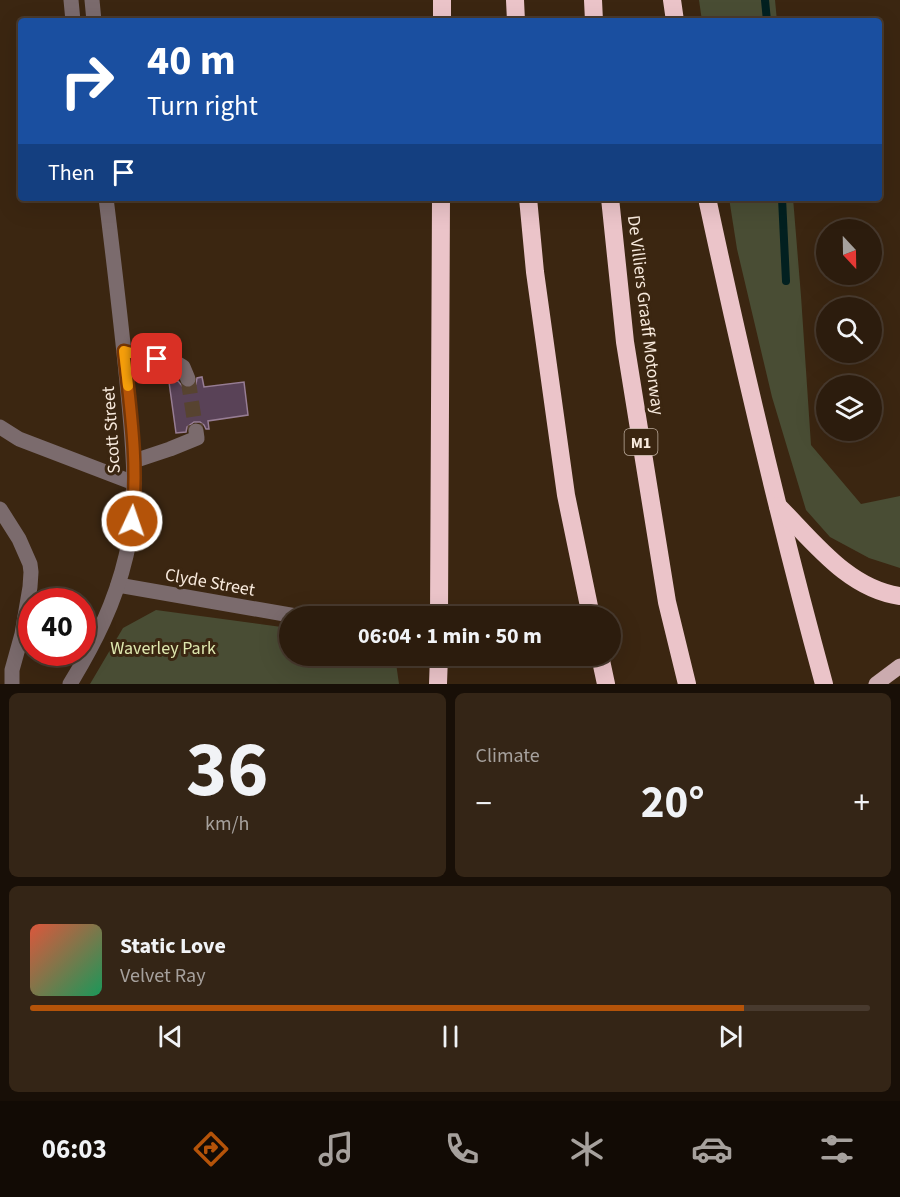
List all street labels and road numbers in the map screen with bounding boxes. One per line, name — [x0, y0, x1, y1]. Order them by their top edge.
street label: De Villiers Graaff Motorway — [621, 214, 670, 417]
street label: Scott Street — [96, 386, 127, 474]
road number: M1 — [624, 429, 658, 455]
street label: Clyde Street — [163, 562, 257, 603]

